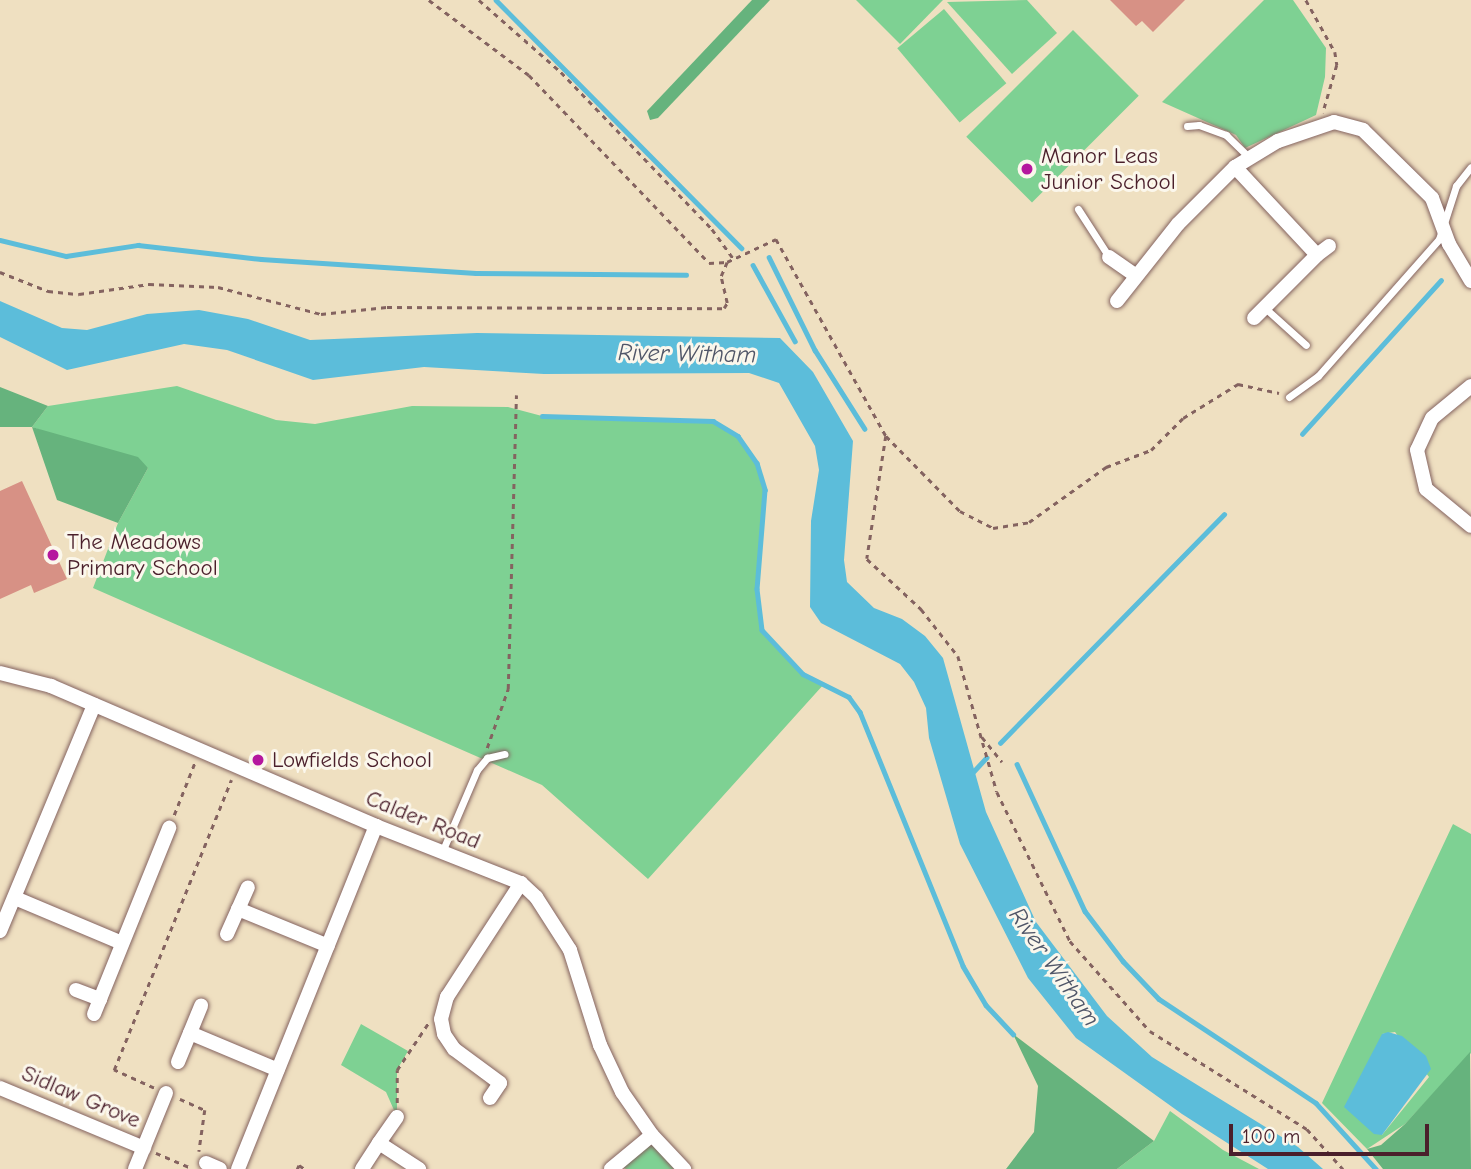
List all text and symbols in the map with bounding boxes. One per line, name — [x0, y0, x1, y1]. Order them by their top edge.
place label: Manor Leas Junior School — [1041, 142, 1176, 196]
marker: Manor Leas Junior School — [1019, 161, 1035, 177]
water label: River Witham — [618, 338, 756, 370]
place label: The Meadows Primary School — [67, 528, 218, 582]
marker: The Meadows Primary School — [45, 547, 61, 563]
place label: Lowfields School — [272, 746, 432, 774]
marker: Lowfields School — [250, 752, 266, 768]
street label: Calder Road — [362, 785, 484, 855]
water label: River Witham — [1003, 902, 1105, 1032]
street label: Sidlaw Grove — [18, 1060, 144, 1134]
scale bar — [1233, 1110, 1432, 1154]
text: 100 m — [1242, 1124, 1300, 1148]

